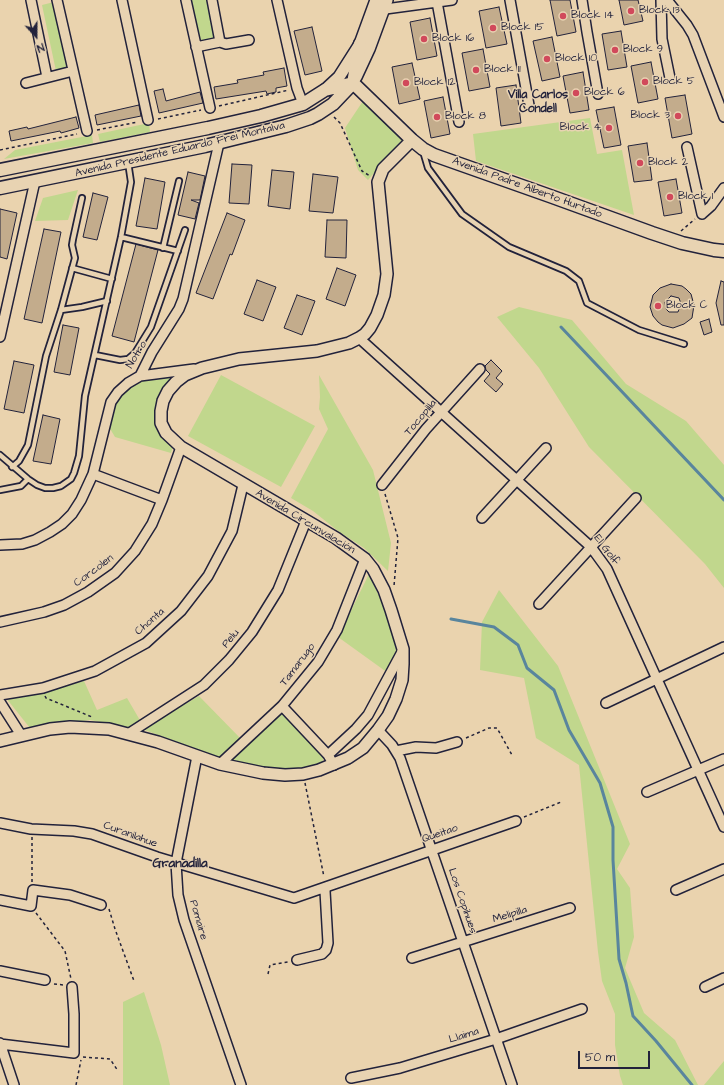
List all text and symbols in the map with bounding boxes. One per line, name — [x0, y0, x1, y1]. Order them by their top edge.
place label: Block 13 — [639, 4, 680, 18]
marker: Block 13 — [626, 6, 636, 16]
place label: Block 14 — [571, 9, 614, 23]
marker: Block 14 — [558, 11, 568, 21]
north arrow — [16, 16, 56, 56]
place label: Block 15 — [501, 21, 544, 35]
marker: Block 15 — [488, 23, 498, 33]
place label: Block 16 — [432, 32, 474, 46]
marker: Block 16 — [419, 34, 429, 44]
text: N — [35, 39, 46, 56]
place label: Block 9 — [623, 43, 663, 57]
marker: Block 9 — [610, 45, 620, 55]
place label: Block 10 — [555, 52, 597, 66]
marker: Block 10 — [542, 54, 552, 64]
place label: Block 11 — [484, 63, 521, 77]
marker: Block 11 — [471, 65, 481, 75]
place label: Block 5 — [653, 75, 695, 89]
place label: Block 12 — [414, 76, 456, 90]
marker: Block 5 — [640, 77, 650, 87]
marker: Block 12 — [401, 78, 411, 88]
place label: Block 6 — [584, 86, 625, 100]
district label: Villa Carlos Condell — [508, 88, 568, 116]
marker: Block 6 — [571, 88, 581, 98]
place label: Block 3 — [631, 109, 670, 123]
place label: Block 8 — [445, 110, 486, 124]
marker: Block 3 — [673, 111, 683, 121]
marker: Block 8 — [432, 112, 442, 122]
street label: Avenida Presidente Eduardo Frei Montalva — [74, 119, 286, 181]
place label: Block 4 — [560, 121, 601, 135]
marker: Block 4 — [604, 123, 614, 133]
street label: Avenida Padre Alberto Hurtado — [450, 155, 604, 221]
place label: Block 2 — [648, 156, 688, 170]
marker: Block 2 — [635, 158, 645, 168]
place label: Block 1 — [678, 190, 713, 204]
marker: Block 1 — [665, 192, 675, 202]
place label: Block C — [666, 299, 708, 313]
marker: Block C — [653, 301, 663, 311]
street label: Notro — [124, 339, 150, 371]
street label: Tocopilla — [402, 397, 440, 439]
street label: Avenida Circunvalación — [253, 487, 357, 557]
street label: El Golf — [590, 532, 622, 568]
street label: Corcolen — [72, 552, 116, 590]
street label: Chonta — [132, 606, 168, 638]
street label: Pelu — [219, 627, 243, 651]
street label: Tamarugo — [278, 641, 318, 689]
street label: Curanilahue — [101, 819, 159, 851]
street label: Queitao — [420, 822, 460, 846]
district label: Granadilla — [152, 856, 208, 872]
street label: Los Copihues — [445, 867, 479, 935]
street label: Pomaire — [186, 898, 210, 942]
street label: Melipilla — [491, 904, 529, 926]
street label: Llaima — [447, 1025, 481, 1047]
scale bar — [580, 1043, 652, 1069]
text: 50 m — [585, 1049, 615, 1066]

